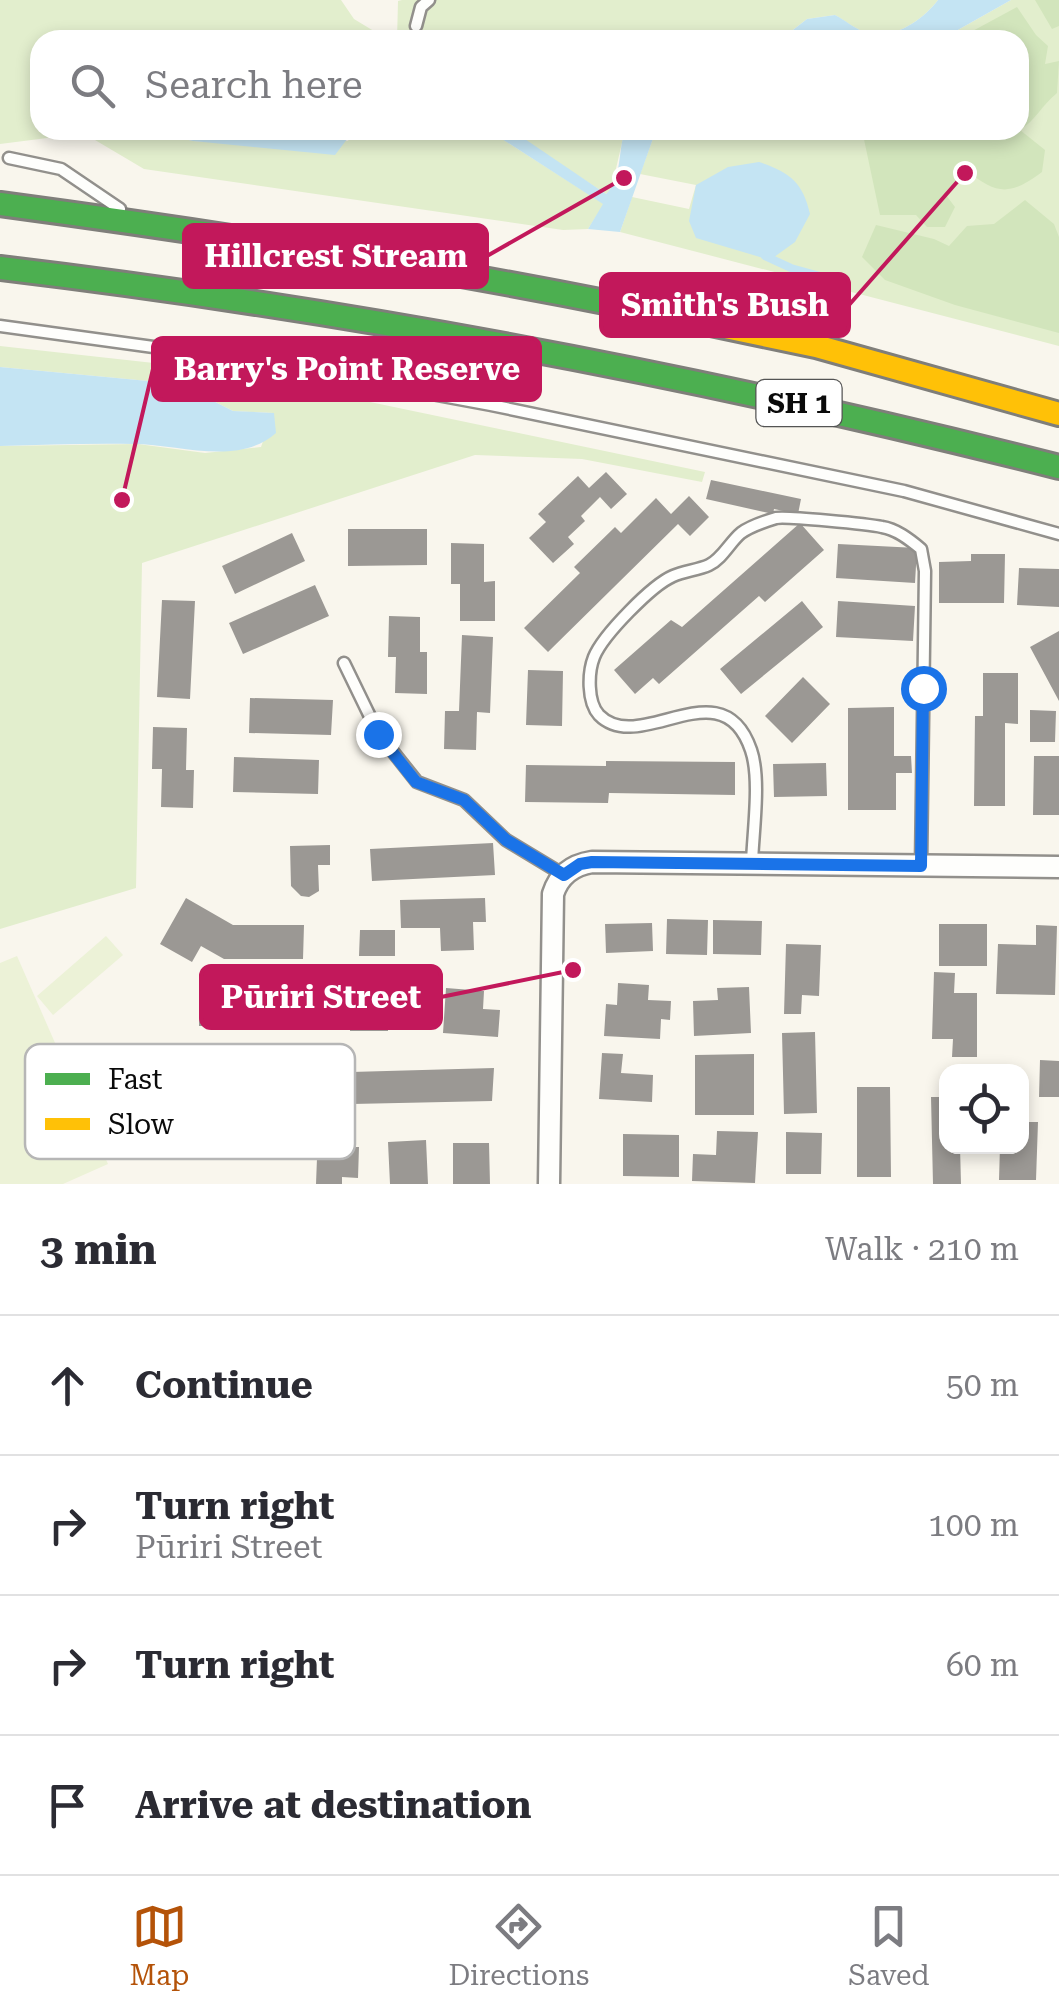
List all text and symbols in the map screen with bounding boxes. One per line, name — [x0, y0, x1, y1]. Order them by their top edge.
search box — [30, 30, 1029, 140]
icon: search — [65, 58, 120, 113]
text: Search here — [145, 63, 363, 107]
callout: Hillcrest Stream — [184, 225, 487, 287]
text: Hillcrest Stream — [204, 237, 468, 275]
callout: Smith's Bush — [601, 274, 849, 336]
text: Smith's Bush — [621, 286, 829, 324]
callout: Barry's Point Reserve — [153, 338, 540, 400]
text: Barry's Point Reserve — [174, 350, 520, 388]
road number: SH 1 — [756, 380, 842, 426]
route start — [901, 666, 947, 712]
route end — [356, 712, 402, 758]
callout: Pūriri Street — [201, 966, 441, 1028]
text: Pūriri Street — [221, 978, 421, 1016]
legend — [25, 1044, 355, 1159]
text: Fast — [108, 1063, 162, 1096]
map controls — [939, 1064, 1029, 1154]
button: locate — [939, 1064, 1029, 1154]
text: Slow — [108, 1108, 175, 1141]
text: 3 min — [40, 1225, 157, 1274]
text: Walk · 210 m — [825, 1230, 1019, 1268]
icon: ahead — [40, 1358, 95, 1413]
text: Continue — [135, 1363, 313, 1407]
text: 50 m — [946, 1366, 1019, 1404]
text: Turn right — [135, 1484, 334, 1528]
icon: right — [40, 1498, 95, 1553]
text: 100 m — [928, 1506, 1019, 1544]
text: Pūriri Street — [135, 1528, 323, 1566]
icon: right — [40, 1638, 95, 1693]
text: Turn right — [135, 1643, 334, 1687]
text: 60 m — [946, 1646, 1019, 1684]
icon: arrive — [40, 1778, 95, 1833]
text: Arrive at destination — [135, 1783, 531, 1827]
tab: Map — [130, 1899, 189, 1992]
tab: Directions — [448, 1899, 589, 1992]
tab: Saved — [848, 1899, 930, 1992]

